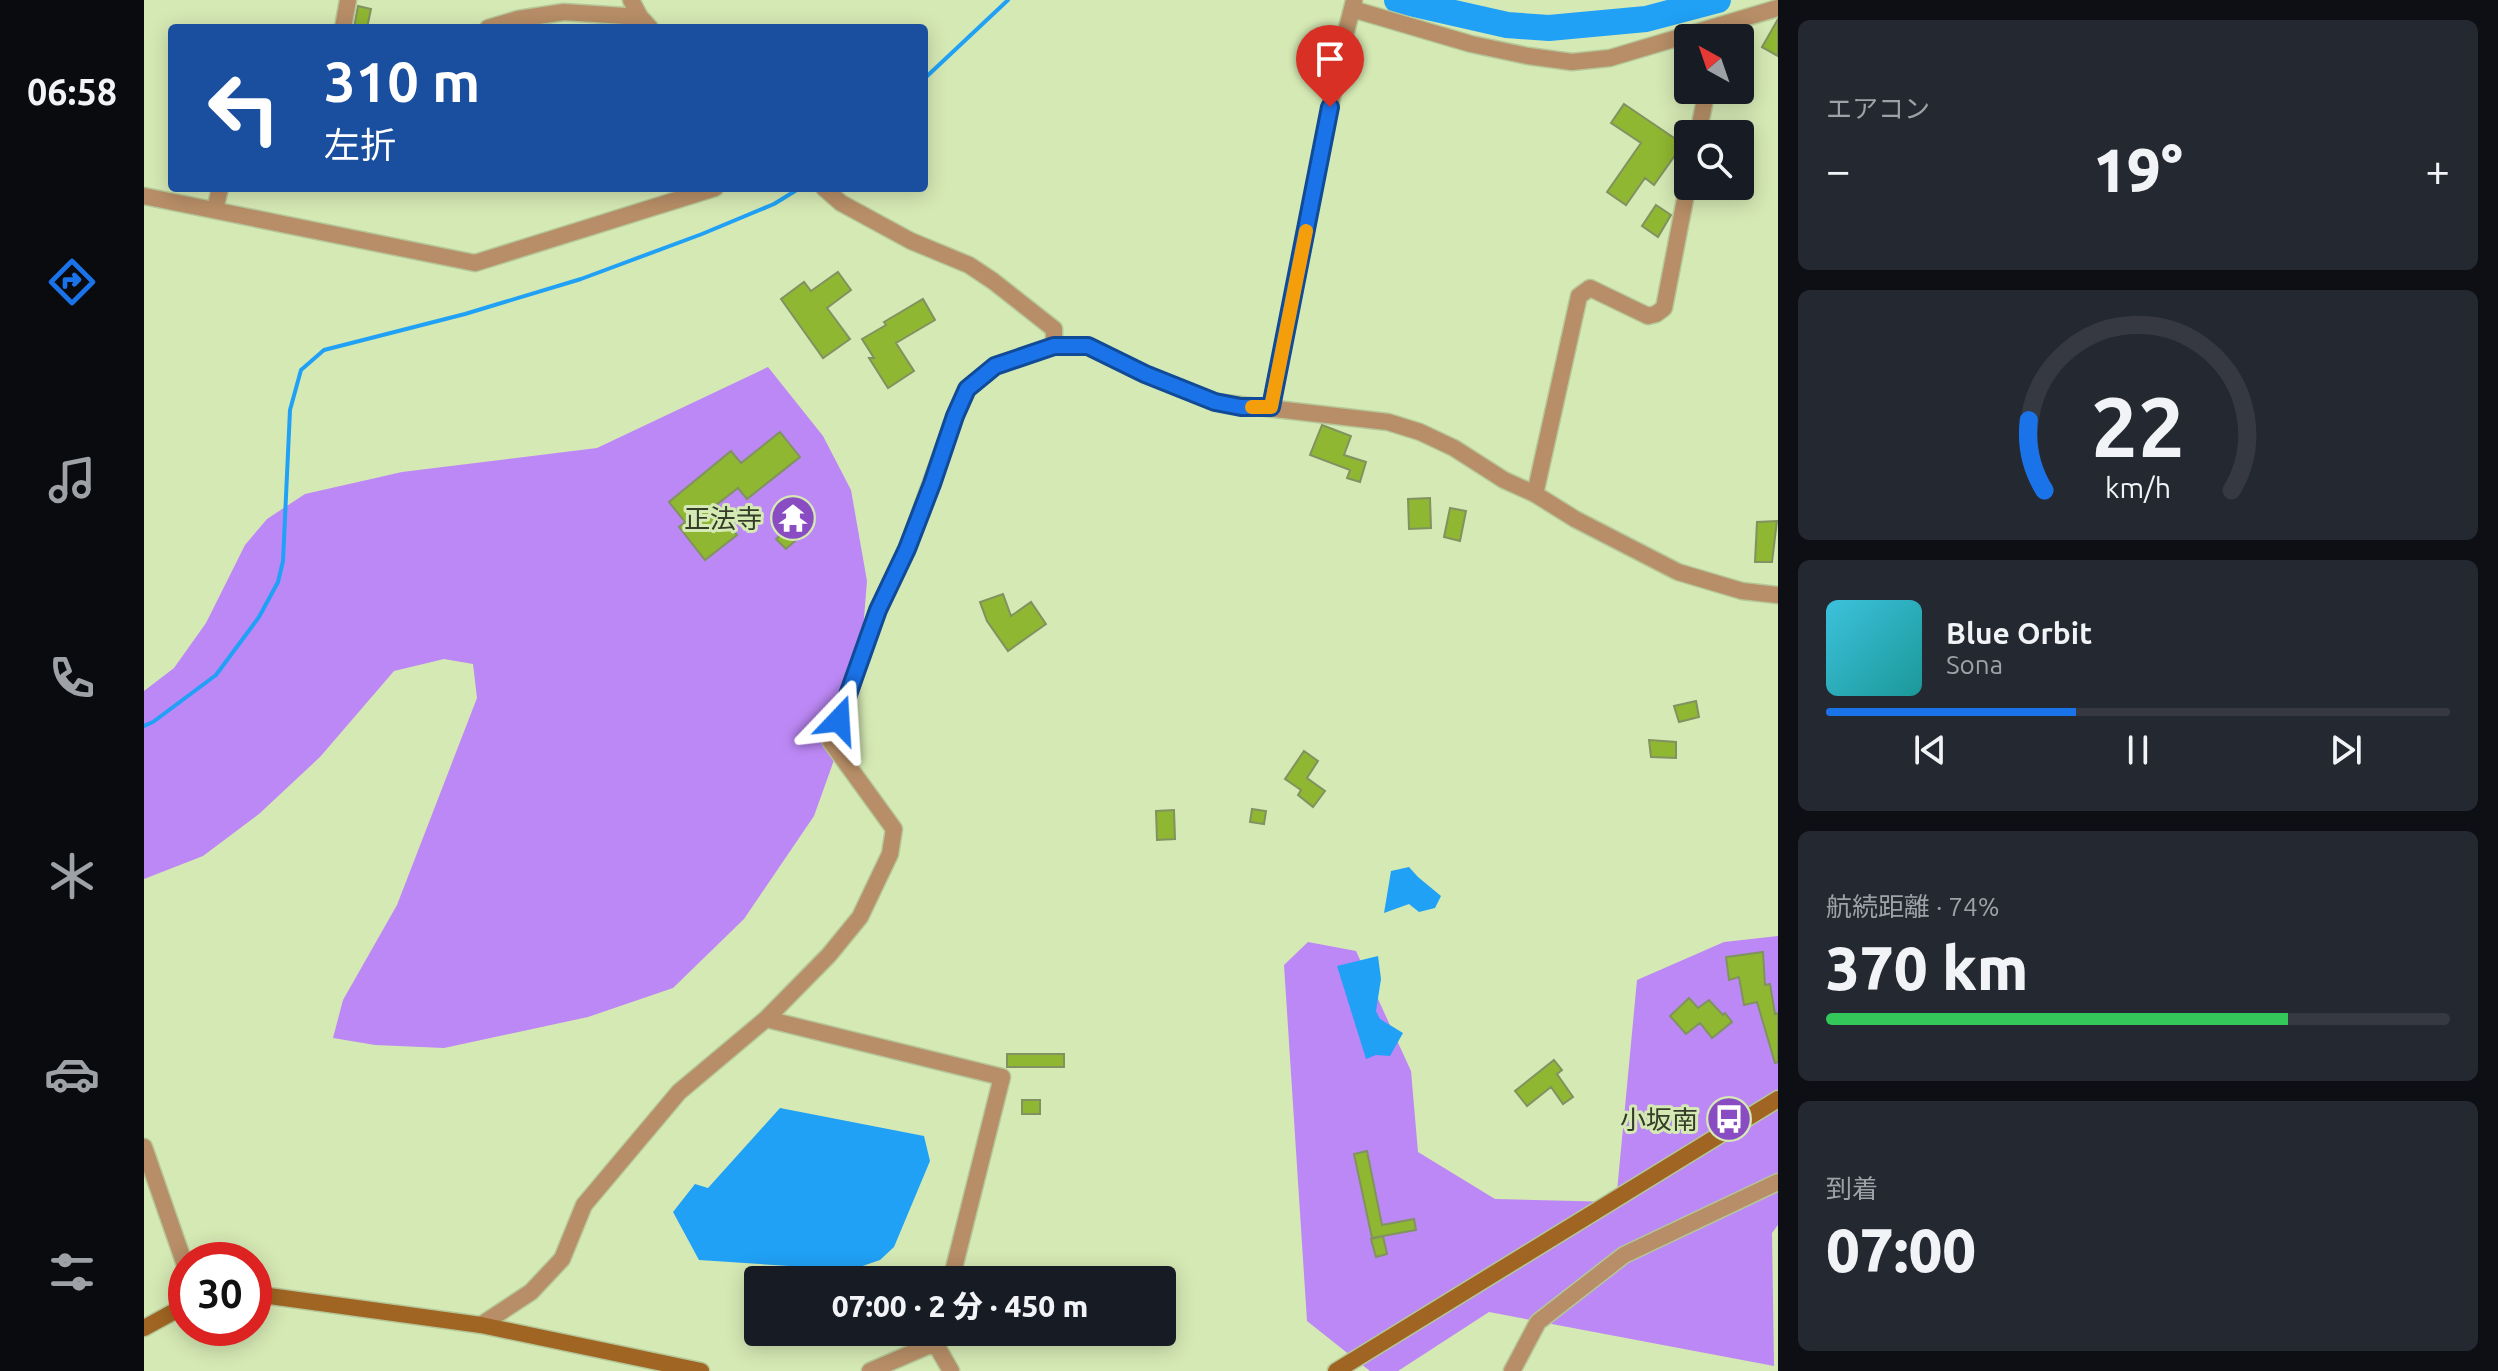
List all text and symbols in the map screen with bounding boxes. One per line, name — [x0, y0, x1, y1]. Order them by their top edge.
north arrow — [1674, 24, 1754, 104]
map controls — [1674, 24, 1754, 200]
pin — [1296, 25, 1364, 107]
icon: arrive — [1308, 37, 1352, 81]
text: 310 m — [324, 50, 480, 113]
icon: left — [192, 56, 296, 160]
text: 06:58 — [27, 71, 117, 112]
text: エアコン — [1826, 94, 1930, 123]
button: search — [1674, 120, 1754, 200]
text: 左折 — [324, 124, 396, 165]
text: 19° — [2093, 136, 2183, 203]
text: − — [1826, 145, 1851, 194]
text: + — [2425, 145, 2450, 194]
icon: directions — [44, 254, 100, 310]
text: 22 — [2091, 379, 2185, 473]
icon: music — [44, 452, 100, 508]
text: km/h — [2105, 471, 2171, 503]
temple icon: 正法寺 — [769, 494, 817, 542]
place label: 正法寺 — [684, 504, 762, 533]
text: Blue Orbit — [1946, 616, 2092, 650]
icon: phone — [44, 650, 100, 706]
text: Sona — [1946, 650, 2003, 679]
position arrow — [797, 678, 881, 762]
icon: previous — [1908, 728, 1952, 772]
icon: pause — [2116, 728, 2160, 772]
icon: next — [2324, 728, 2368, 772]
icon: climate — [44, 848, 100, 904]
text: 航続距離 · 74% — [1826, 892, 2000, 921]
text: 370 km — [1826, 934, 2028, 1001]
icon: car — [44, 1046, 100, 1102]
bus stop icon: 小坂南 — [1705, 1095, 1753, 1143]
place label: 小坂南 — [1620, 1105, 1698, 1134]
text: 到着 — [1826, 1174, 1878, 1203]
text: 07:00 — [1826, 1216, 1976, 1283]
speed limit sign: 30 — [168, 1242, 272, 1346]
icon: filters — [44, 1244, 100, 1300]
text: 07:00 · 2 分 · 450 m — [832, 1289, 1088, 1323]

